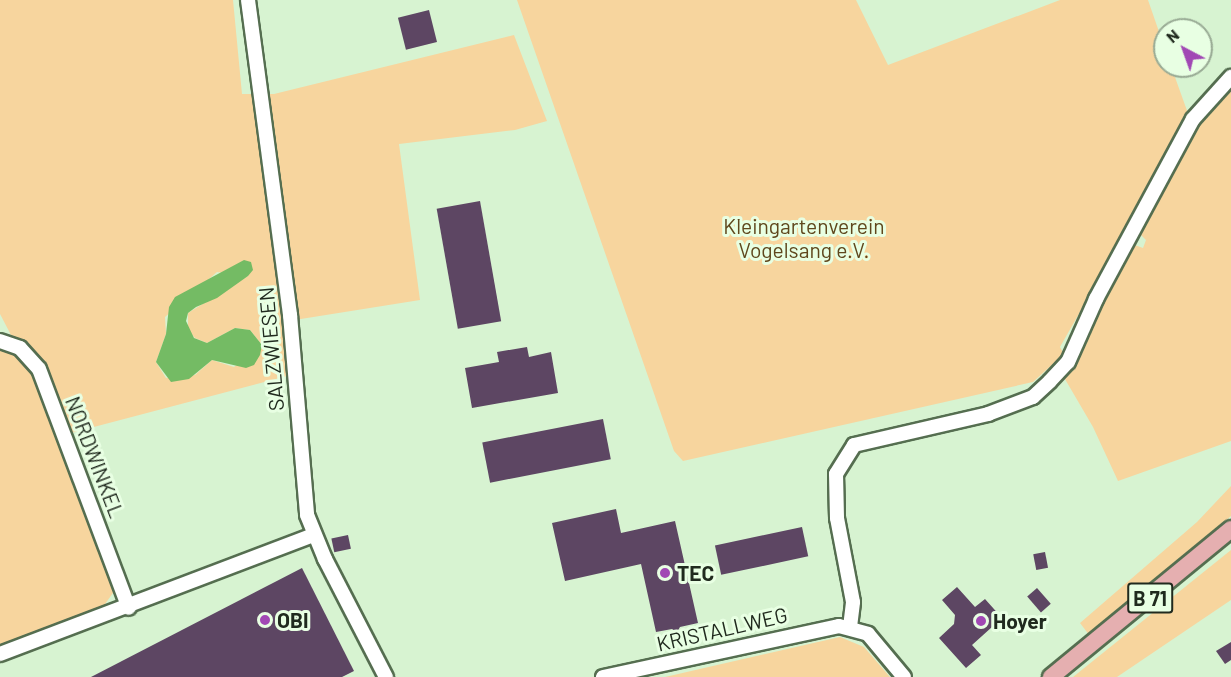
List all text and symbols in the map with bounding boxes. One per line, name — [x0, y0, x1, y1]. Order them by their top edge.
north arrow — [1153, 18, 1213, 78]
text: N — [1162, 25, 1182, 46]
park label: Kleingartenverein Vogelsang e.V. — [723, 213, 885, 263]
street label: SALZWIESEN — [253, 286, 289, 412]
street label: NORDWINKEL — [60, 393, 130, 521]
place label: TEC — [677, 560, 714, 586]
marker: TEC — [658, 566, 672, 580]
road number: B 71 — [1126, 581, 1174, 615]
street label: KRISTALLWEG — [654, 602, 790, 656]
place label: OBI — [277, 607, 309, 633]
place label: Hoyer — [993, 608, 1047, 634]
marker: OBI — [258, 613, 272, 627]
marker: Hoyer — [974, 614, 988, 628]

